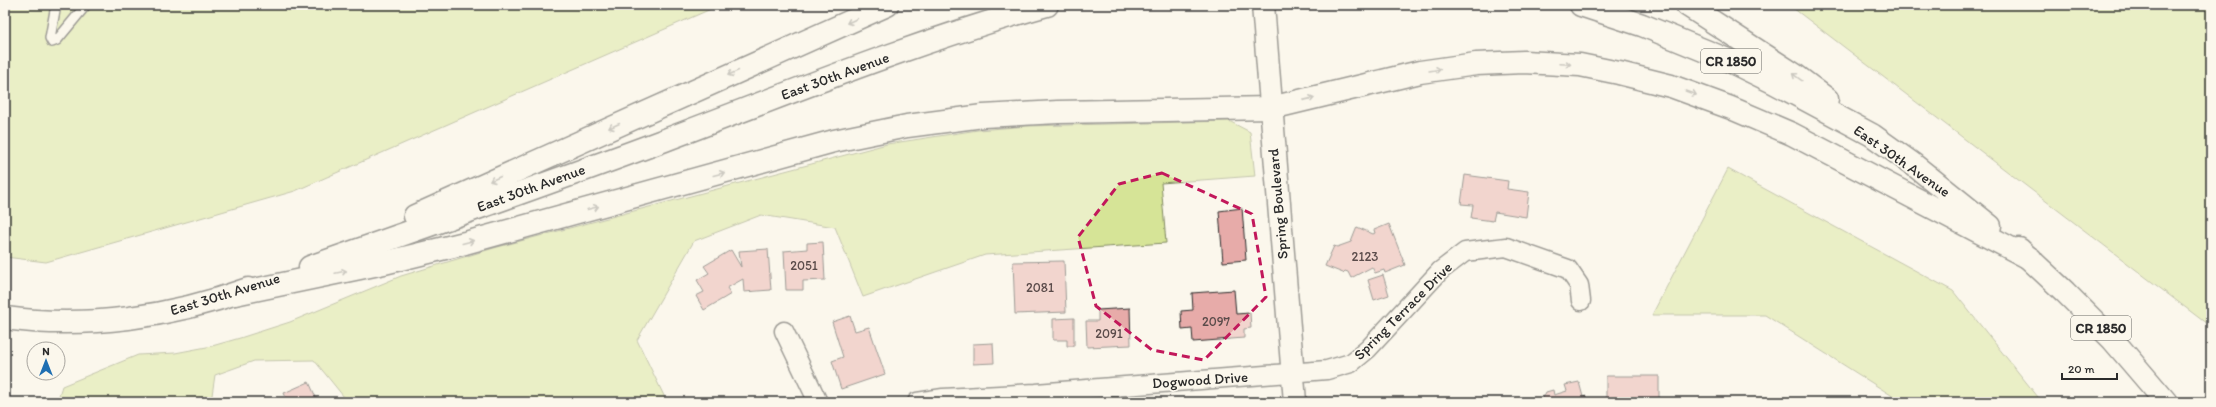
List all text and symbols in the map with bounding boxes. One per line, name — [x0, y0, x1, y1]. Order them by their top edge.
one-way arrow — [846, 17, 858, 25]
street label: East 30th Avenue — [778, 48, 892, 104]
road number: CR 1850 — [1701, 49, 1761, 73]
one-way arrow — [1558, 61, 1571, 68]
one-way arrow — [1428, 66, 1441, 74]
one-way arrow — [727, 70, 739, 77]
one-way arrow — [1792, 72, 1803, 81]
one-way arrow — [1685, 90, 1697, 98]
one-way arrow — [1302, 94, 1315, 102]
street label: East 30th Avenue — [1850, 121, 1954, 201]
one-way arrow — [608, 122, 620, 130]
street label: Spring Boulevard — [1264, 148, 1292, 260]
street label: East 30th Avenue — [474, 160, 588, 216]
one-way arrow — [712, 169, 725, 177]
one-way arrow — [490, 176, 502, 183]
one-way arrow — [587, 204, 600, 211]
one-way arrow — [461, 238, 474, 245]
house number: 2123 — [1352, 249, 1378, 264]
house number: 2051 — [790, 258, 818, 273]
street label: Spring Terrace Drive — [1350, 258, 1456, 364]
one-way arrow — [335, 268, 348, 276]
street label: East 30th Avenue — [168, 269, 282, 319]
house number: 2081 — [1026, 280, 1054, 295]
house number: 2097 — [1202, 314, 1231, 329]
road number: CR 1850 — [2071, 316, 2131, 340]
house number: 2091 — [1095, 326, 1123, 341]
north arrow — [26, 341, 66, 381]
text: N — [42, 345, 50, 358]
scale bar — [2062, 355, 2117, 381]
text: 20 m — [2068, 362, 2095, 376]
street label: Dogwood Drive — [1151, 368, 1249, 392]

